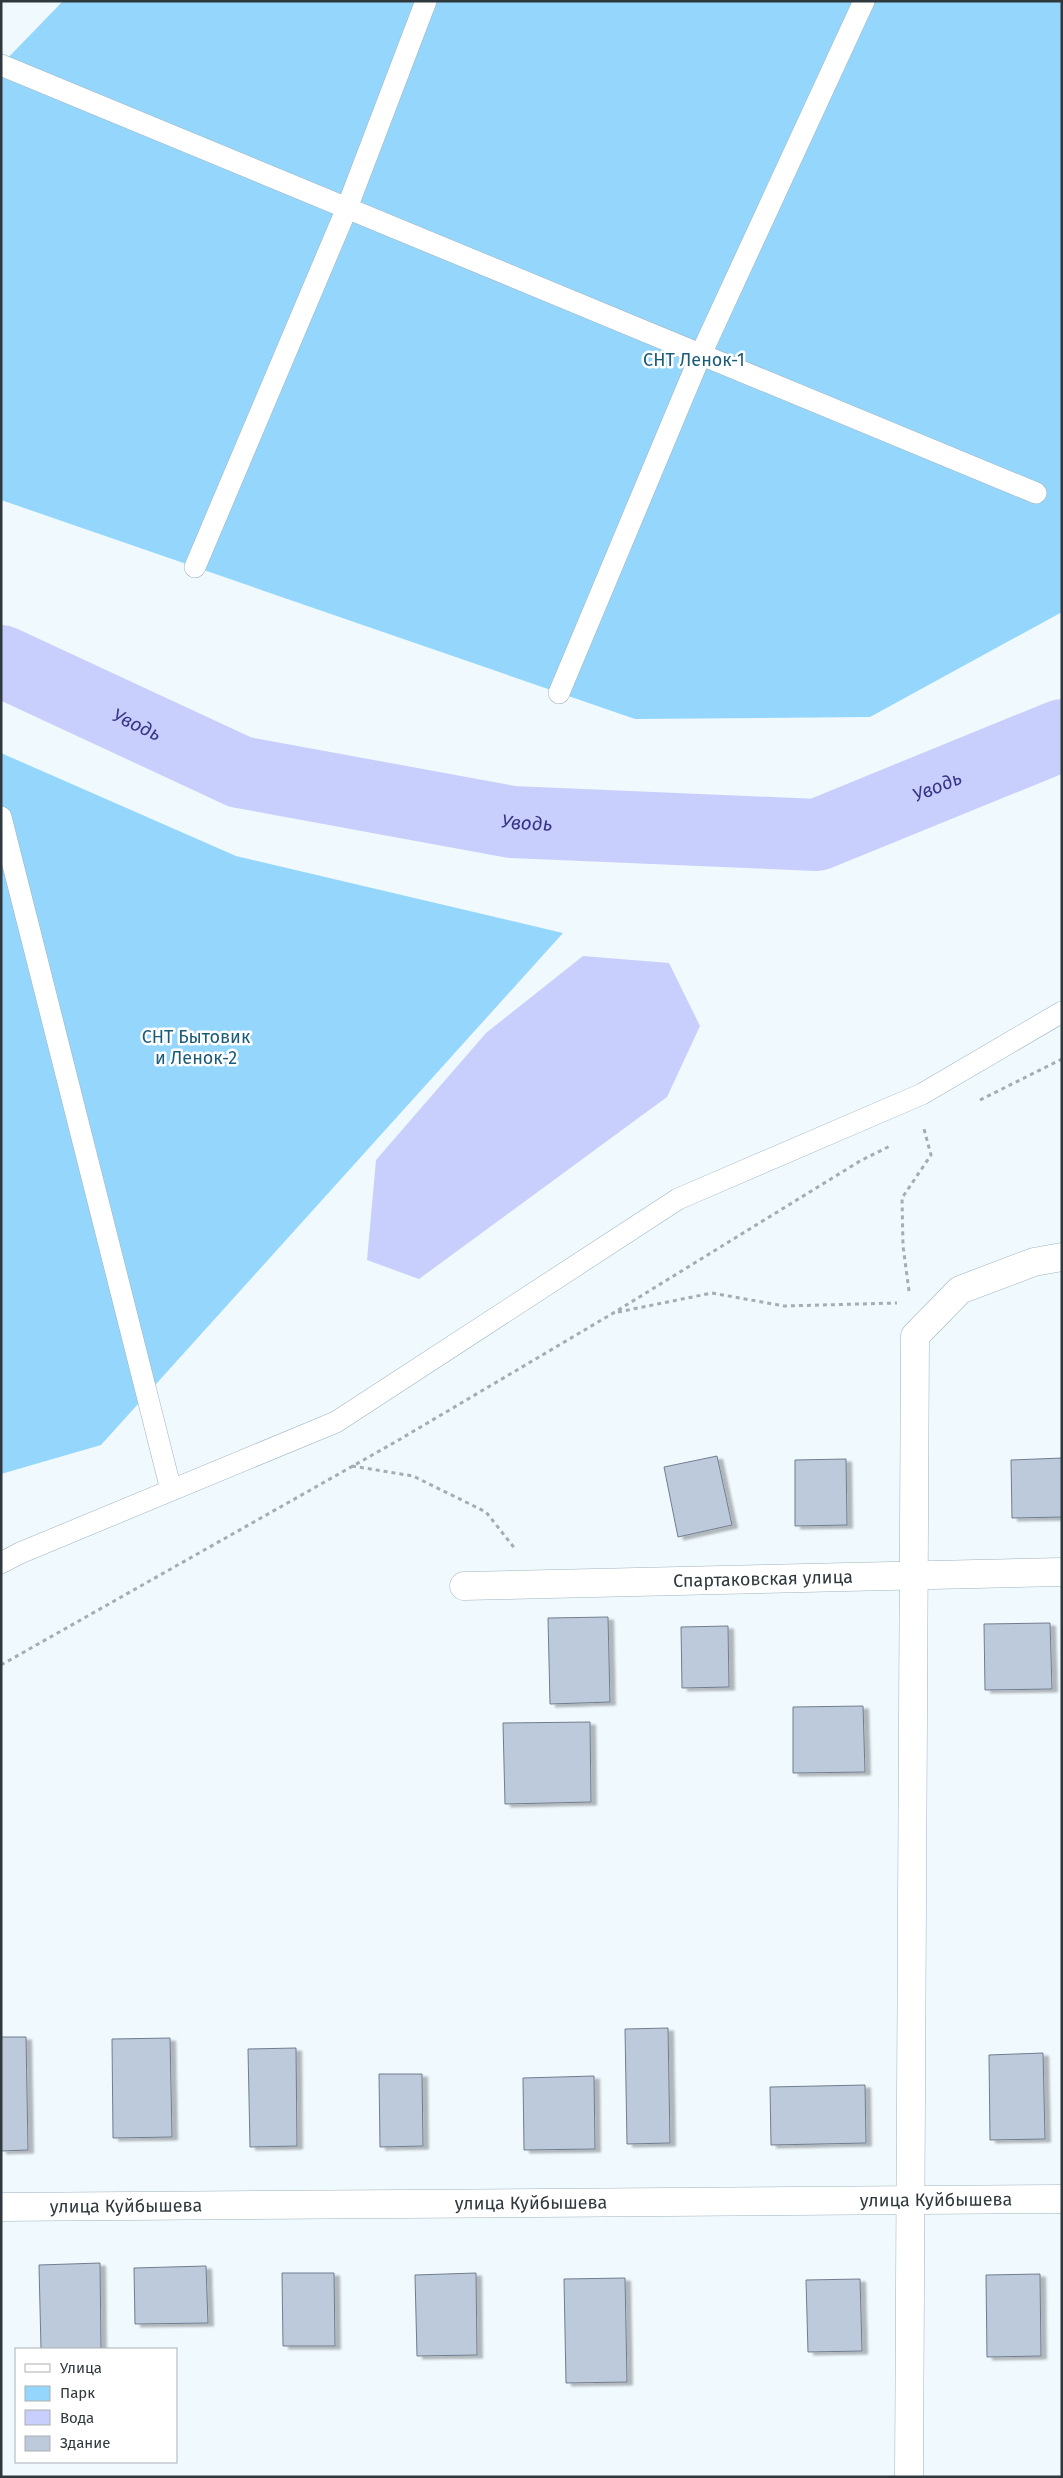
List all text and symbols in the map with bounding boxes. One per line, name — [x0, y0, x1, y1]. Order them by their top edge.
park label: СНТ Ленок-1 — [643, 349, 745, 371]
water label: Уводь — [109, 703, 165, 746]
water label: Уводь — [909, 766, 965, 807]
water label: Уводь — [499, 809, 553, 836]
park label: СНТ Бытовик и Ленок-2 — [142, 1026, 251, 1069]
street label: Спартаковская улица — [673, 1566, 853, 1592]
street label: улица Куйбышева — [860, 2188, 1012, 2212]
street label: улица Куйбышева — [455, 2191, 607, 2215]
street label: улица Куйбышева — [50, 2194, 202, 2218]
legend — [15, 2348, 178, 2463]
text: Улица — [60, 2359, 102, 2377]
text: Парк — [60, 2384, 95, 2402]
text: Вода — [60, 2409, 94, 2427]
text: Здание — [60, 2434, 110, 2452]

